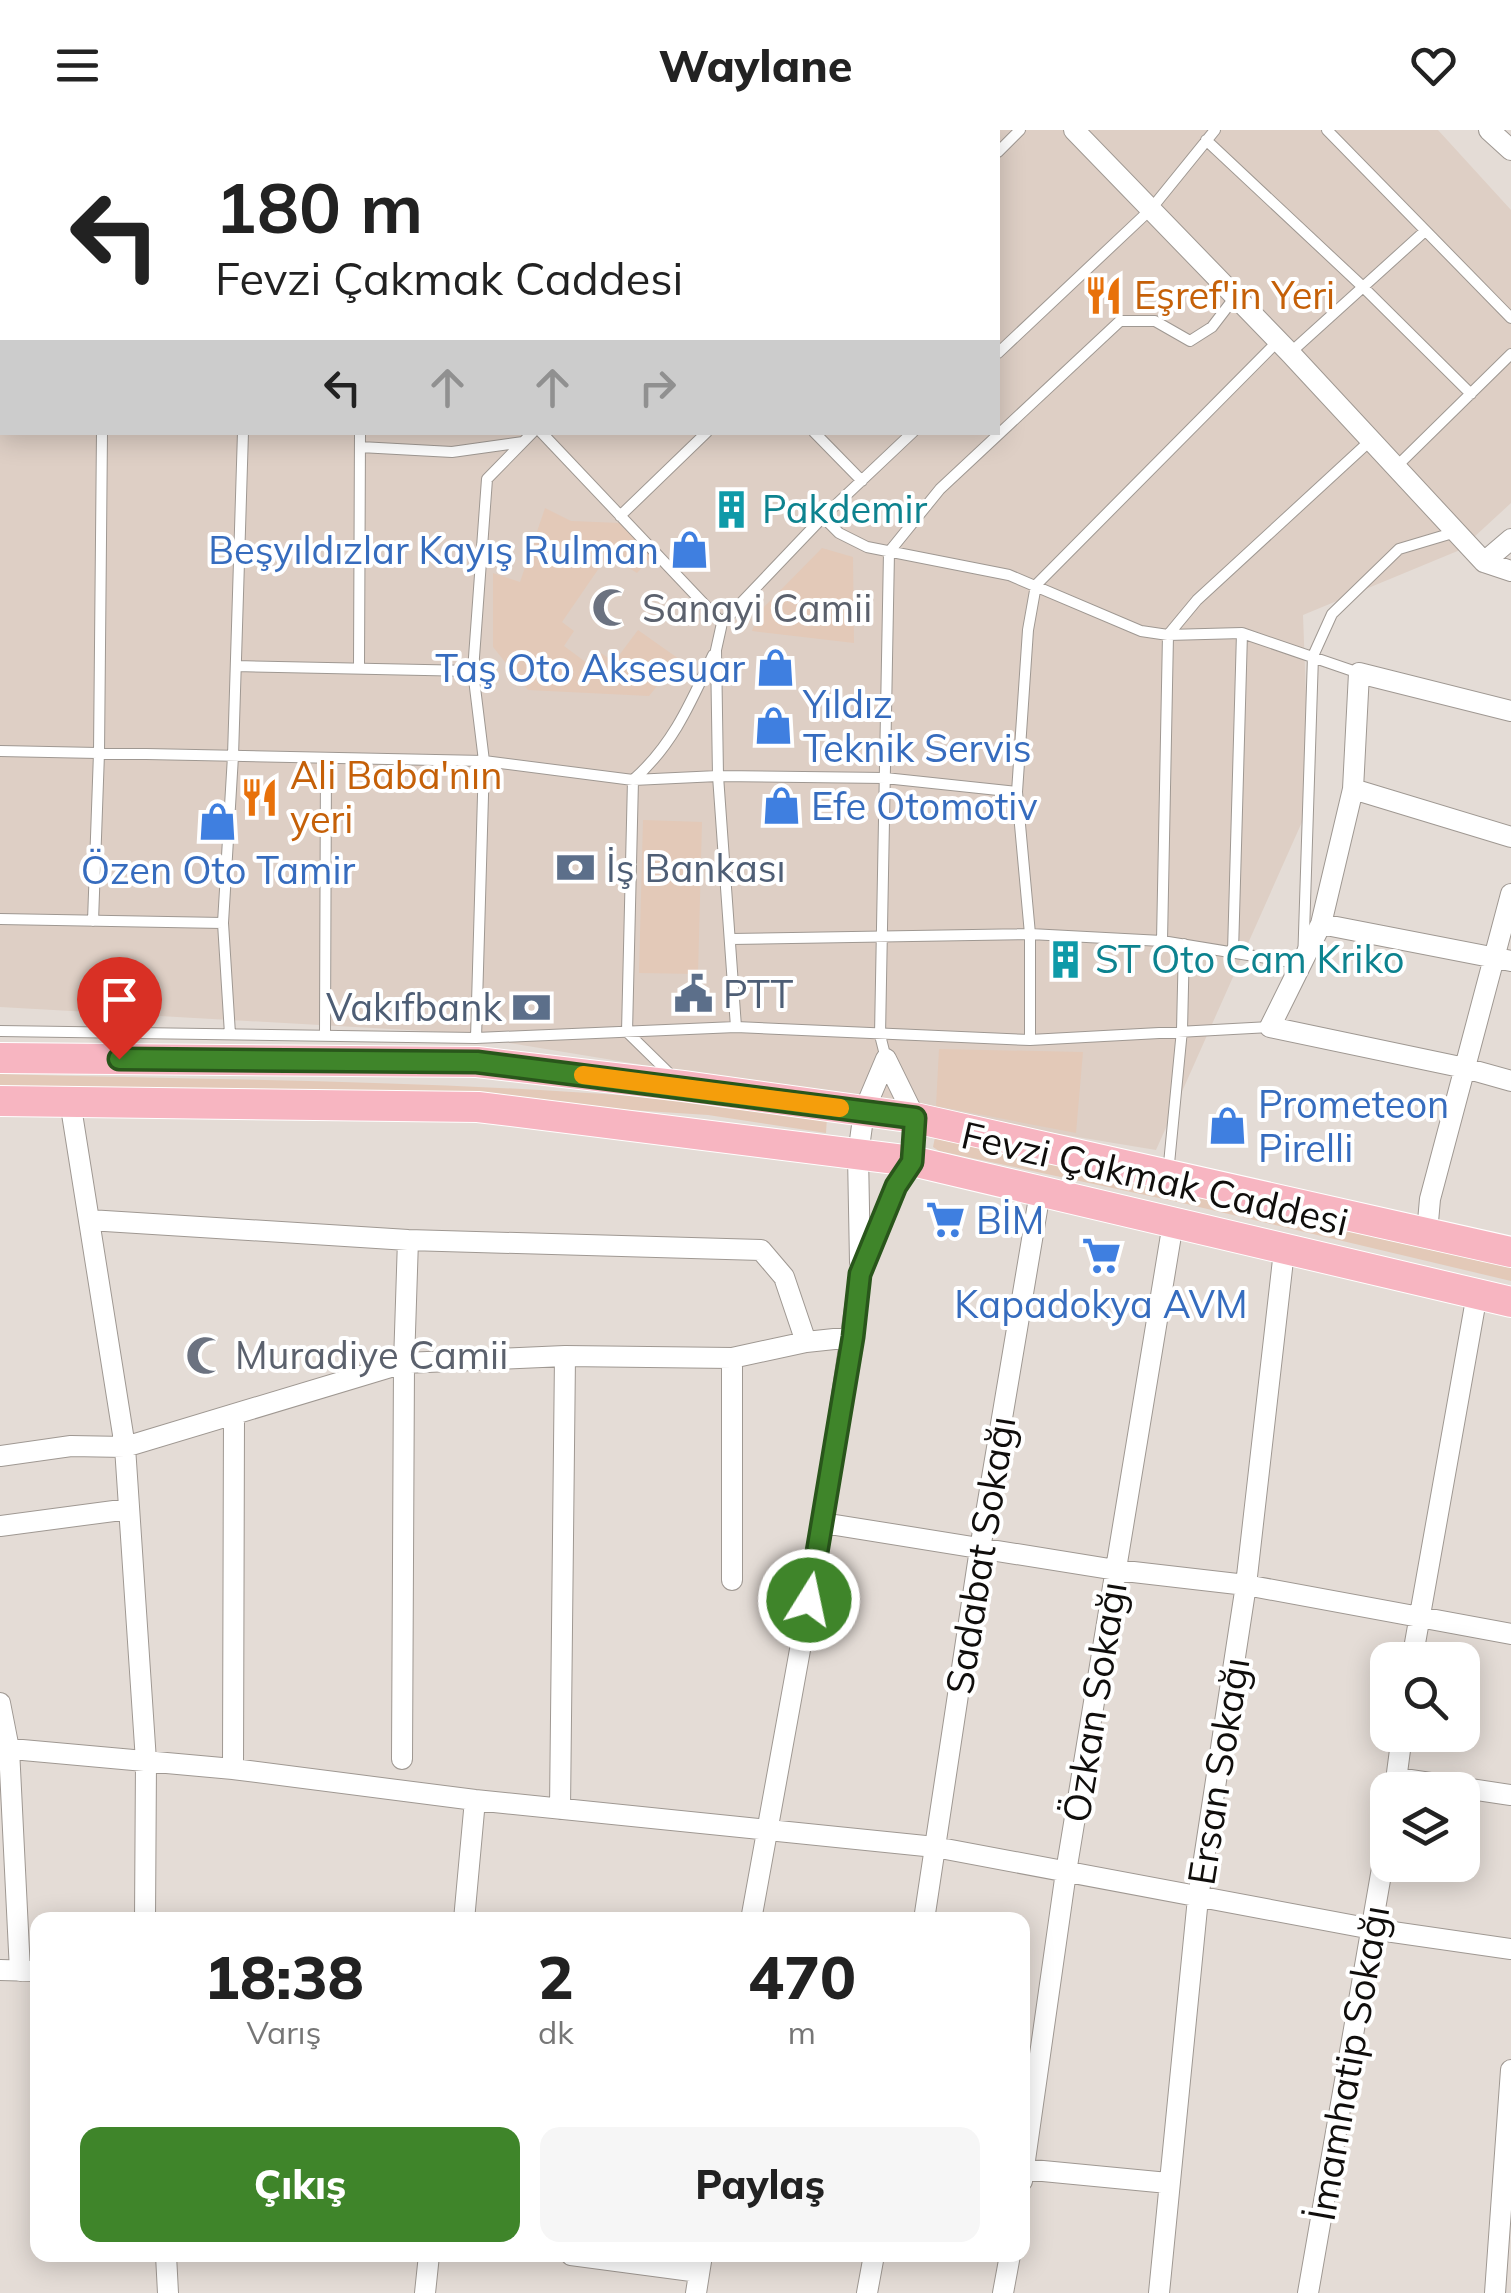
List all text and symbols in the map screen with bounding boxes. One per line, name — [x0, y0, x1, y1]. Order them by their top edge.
text: Waylane — [659, 37, 852, 93]
icon: menu — [50, 38, 105, 93]
icon: heart — [1406, 38, 1461, 93]
text: 180 m — [215, 163, 423, 251]
icon: left — [50, 170, 180, 300]
text: Fevzi Çakmak Caddesi — [215, 250, 683, 306]
place label: Eşref'in Yeri — [1134, 271, 1335, 319]
restaurant icon: Eşref'in Yeri — [1083, 274, 1125, 316]
icon: left — [315, 360, 370, 415]
icon: ahead — [420, 360, 475, 415]
icon: ahead — [525, 360, 580, 415]
icon: right — [630, 360, 685, 415]
place label: Pakdemir — [762, 485, 928, 533]
building icon: Pakdemir — [711, 488, 753, 530]
place label: Beşyıldızlar Kayış Rulman — [208, 526, 659, 574]
shop icon: Beşyıldızlar Kayış Rulman — [668, 529, 710, 571]
place label: Sanayi Camii — [642, 584, 872, 632]
mosque icon: Sanayi Camii — [591, 587, 633, 629]
place label: Taş Oto Aksesuar — [435, 644, 745, 692]
shop icon: Taş Oto Aksesuar — [754, 647, 796, 689]
place label: Yıldız Teknik Servis — [802, 680, 1032, 772]
shop icon: Yıldız Teknik Servis — [752, 705, 794, 747]
place label: Ali Baba'nın yeri — [290, 751, 502, 843]
restaurant icon: Ali Baba'nın yeri — [239, 776, 281, 818]
place label: Efe Otomotiv — [811, 782, 1038, 830]
shop icon: Efe Otomotiv — [760, 785, 802, 827]
shop icon: Özen Oto Tamir — [197, 800, 239, 842]
place label: İş Bankası — [606, 844, 786, 892]
place label: Özen Oto Tamir — [81, 846, 356, 894]
bank icon: İş Bankası — [555, 847, 597, 889]
place label: ST Oto Cam Kriko — [1095, 935, 1404, 983]
building icon: ST Oto Cam Kriko — [1044, 938, 1086, 980]
pin — [77, 957, 162, 1060]
place label: PTT — [723, 970, 793, 1018]
icon: arrive — [92, 972, 147, 1027]
public building icon: PTT — [672, 973, 714, 1015]
place label: Vakıfbank — [326, 983, 502, 1031]
bank icon: Vakıfbank — [511, 986, 553, 1028]
place label: Prometeon Pirelli — [1258, 1080, 1449, 1172]
shop icon: Prometeon Pirelli — [1207, 1105, 1249, 1147]
street label: Fevzi Çakmak Caddesi — [957, 1110, 1353, 1246]
place label: BİM — [976, 1196, 1044, 1244]
supermarket icon: BİM — [925, 1199, 967, 1241]
supermarket icon: Kapadokya AVM — [1080, 1234, 1122, 1276]
place label: Kapadokya AVM — [954, 1280, 1248, 1328]
place label: Muradiye Camii — [235, 1331, 508, 1379]
mosque icon: Muradiye Camii — [184, 1334, 226, 1376]
street label: Sadabat Sokağı — [934, 1413, 1026, 1697]
position arrow — [757, 1548, 861, 1652]
street label: Özkan Sokağı — [1051, 1578, 1137, 1826]
map controls — [1370, 1642, 1480, 1882]
button: search — [1370, 1642, 1480, 1752]
street label: Ersan Sokağı — [1176, 1654, 1260, 1888]
button: layers — [1370, 1772, 1480, 1882]
street label: İmamhatip Sokağı — [1297, 1902, 1399, 2224]
text: 18:38 — [204, 1939, 364, 2014]
text: 2 — [538, 1939, 574, 2014]
text: 470 — [748, 1939, 856, 2014]
text: Varış — [246, 2012, 321, 2052]
text: dk — [538, 2012, 574, 2052]
text: m — [788, 2012, 816, 2052]
button: Çıkış — [80, 2127, 520, 2242]
button: Paylaş — [540, 2127, 980, 2242]

